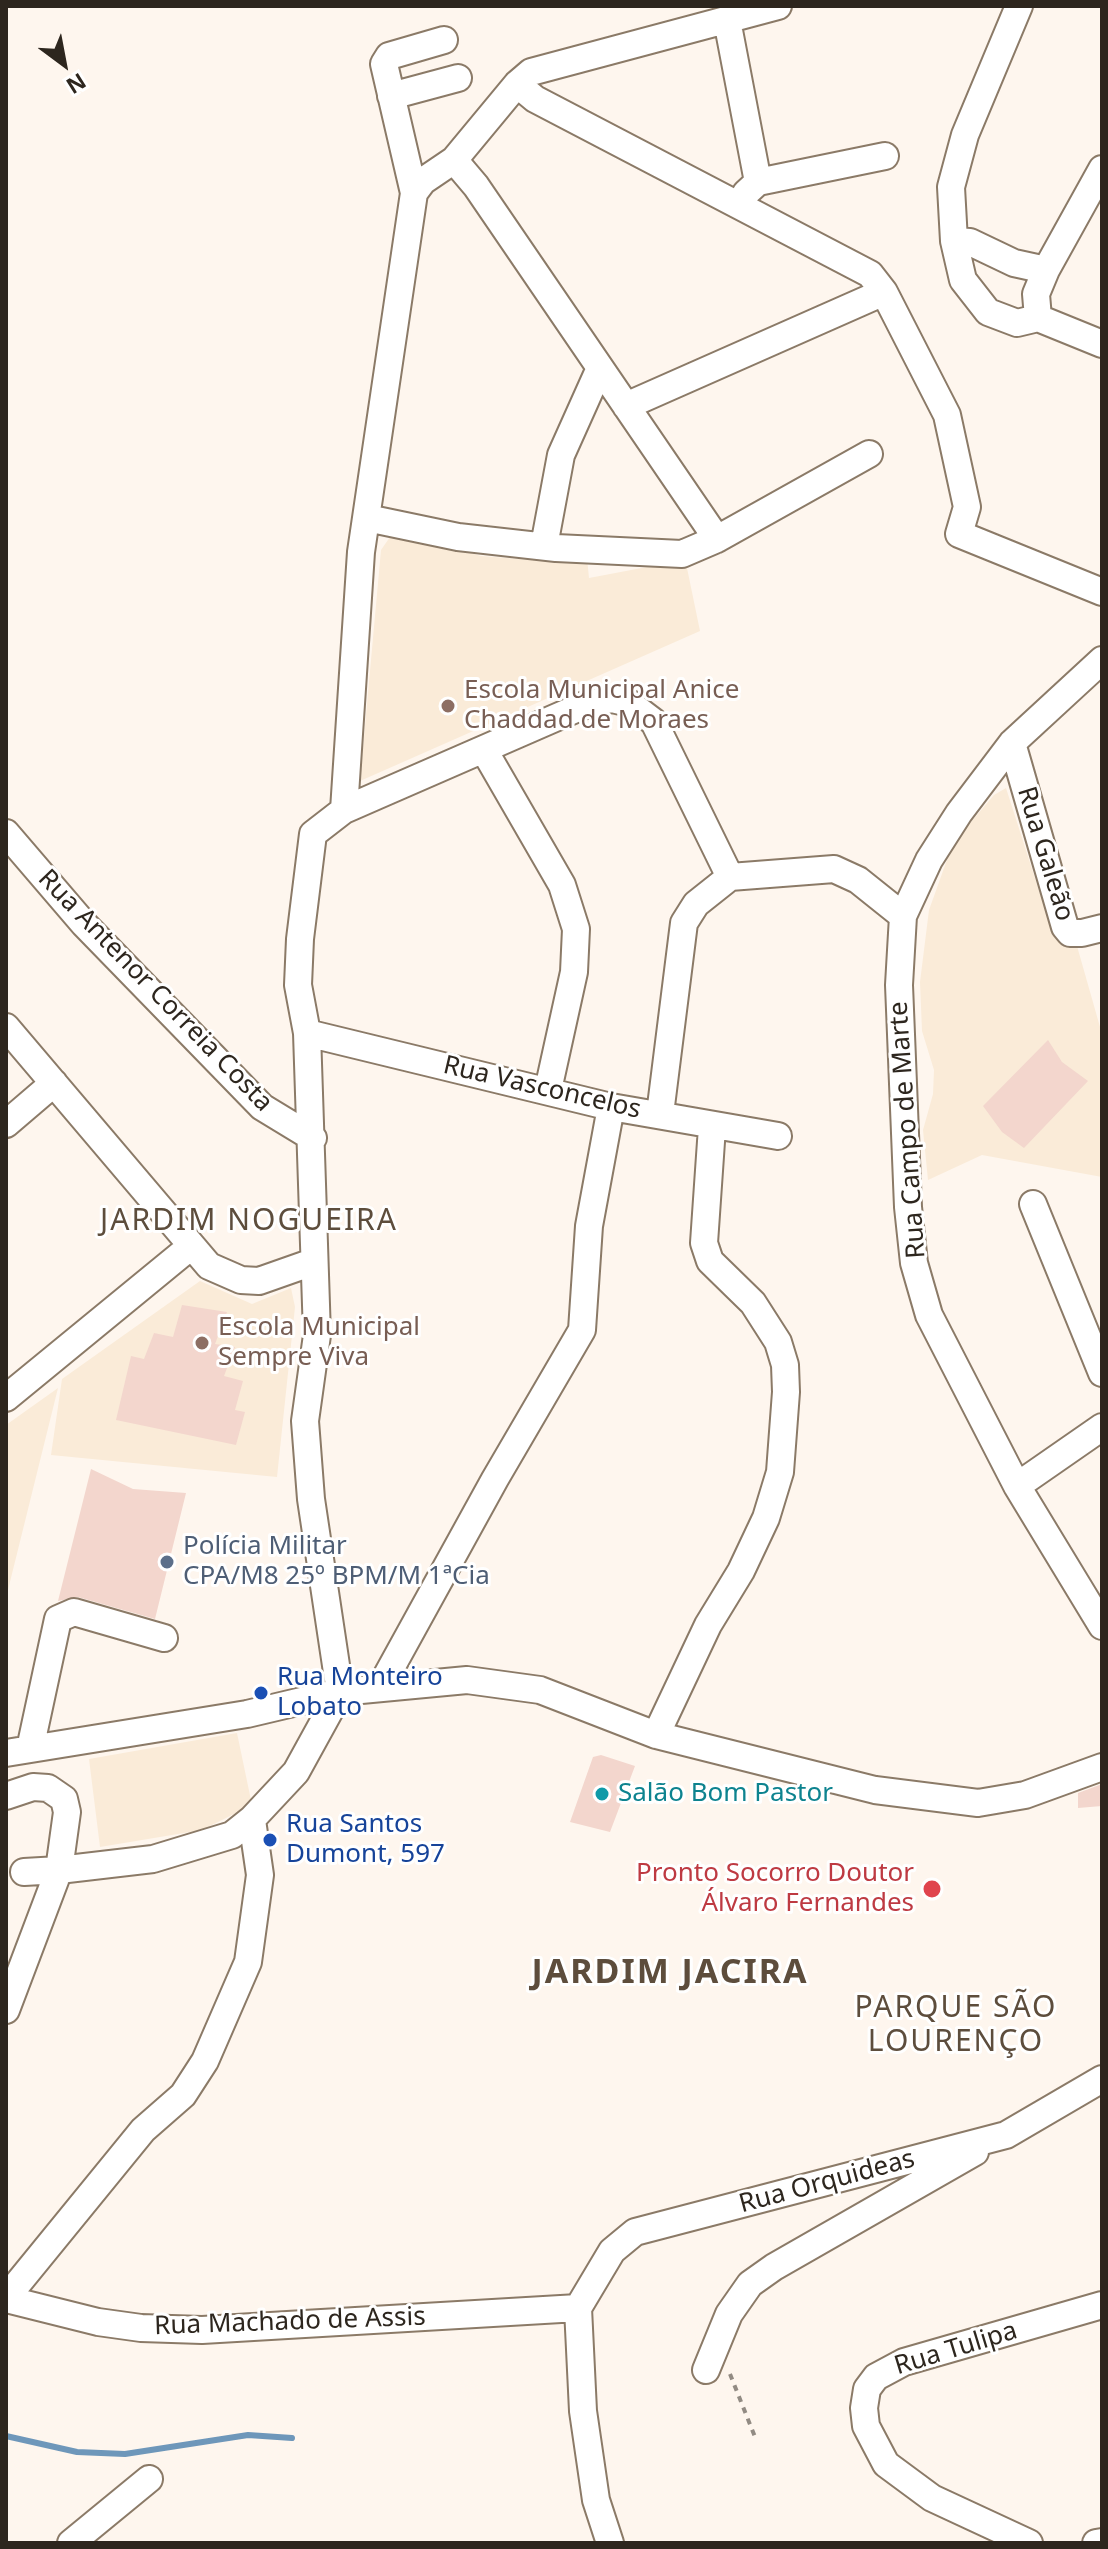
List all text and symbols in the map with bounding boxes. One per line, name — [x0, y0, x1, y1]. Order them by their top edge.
north arrow — [24, 24, 104, 104]
text: N — [61, 67, 92, 102]
place label: Escola Municipal Anice Chaddad de Moraes — [464, 675, 739, 736]
marker: Escola Municipal Anice Chaddad de Moraes — [439, 697, 457, 715]
street label: Rua Galeão — [1010, 783, 1080, 925]
street label: Rua Antenor Correia Costa — [31, 864, 279, 1118]
street label: Rua Campo de Marte — [883, 1000, 933, 1260]
street label: Rua Vasconcelos — [440, 1050, 644, 1126]
district label: JARDIM NOGUEIRA — [100, 1203, 398, 1239]
place label: Escola Municipal Sempre Viva — [218, 1312, 420, 1374]
marker: Escola Municipal Sempre Viva — [193, 1334, 211, 1352]
place label: Polícia Militar CPA/M8 25º BPM/M 1ªCia — [183, 1531, 490, 1592]
marker: Polícia Militar CPA/M8 25º BPM/M 1ªCia — [158, 1553, 176, 1571]
place label: Rua Monteiro Lobato — [277, 1662, 443, 1724]
marker: Rua Monteiro Lobato — [252, 1684, 270, 1702]
place label: Salão Bom Pastor — [618, 1778, 833, 1810]
marker: Salão Bom Pastor — [593, 1785, 611, 1803]
place label: Rua Santos Dumont, 597 — [286, 1809, 445, 1870]
marker: Rua Santos Dumont, 597 — [261, 1831, 279, 1849]
place label: Pronto Socorro Doutor Álvaro Fernandes — [636, 1858, 914, 1920]
marker: Pronto Socorro Doutor Álvaro Fernandes — [921, 1878, 943, 1900]
district label: JARDIM JACIRA — [531, 1953, 809, 1993]
district label: PARQUE SÃO LOURENÇO — [855, 1990, 1057, 2060]
street label: Rua Orquideas — [736, 2144, 918, 2220]
street label: Rua Machado de Assis — [154, 2302, 426, 2342]
street label: Rua Tulipa — [891, 2316, 1021, 2382]

